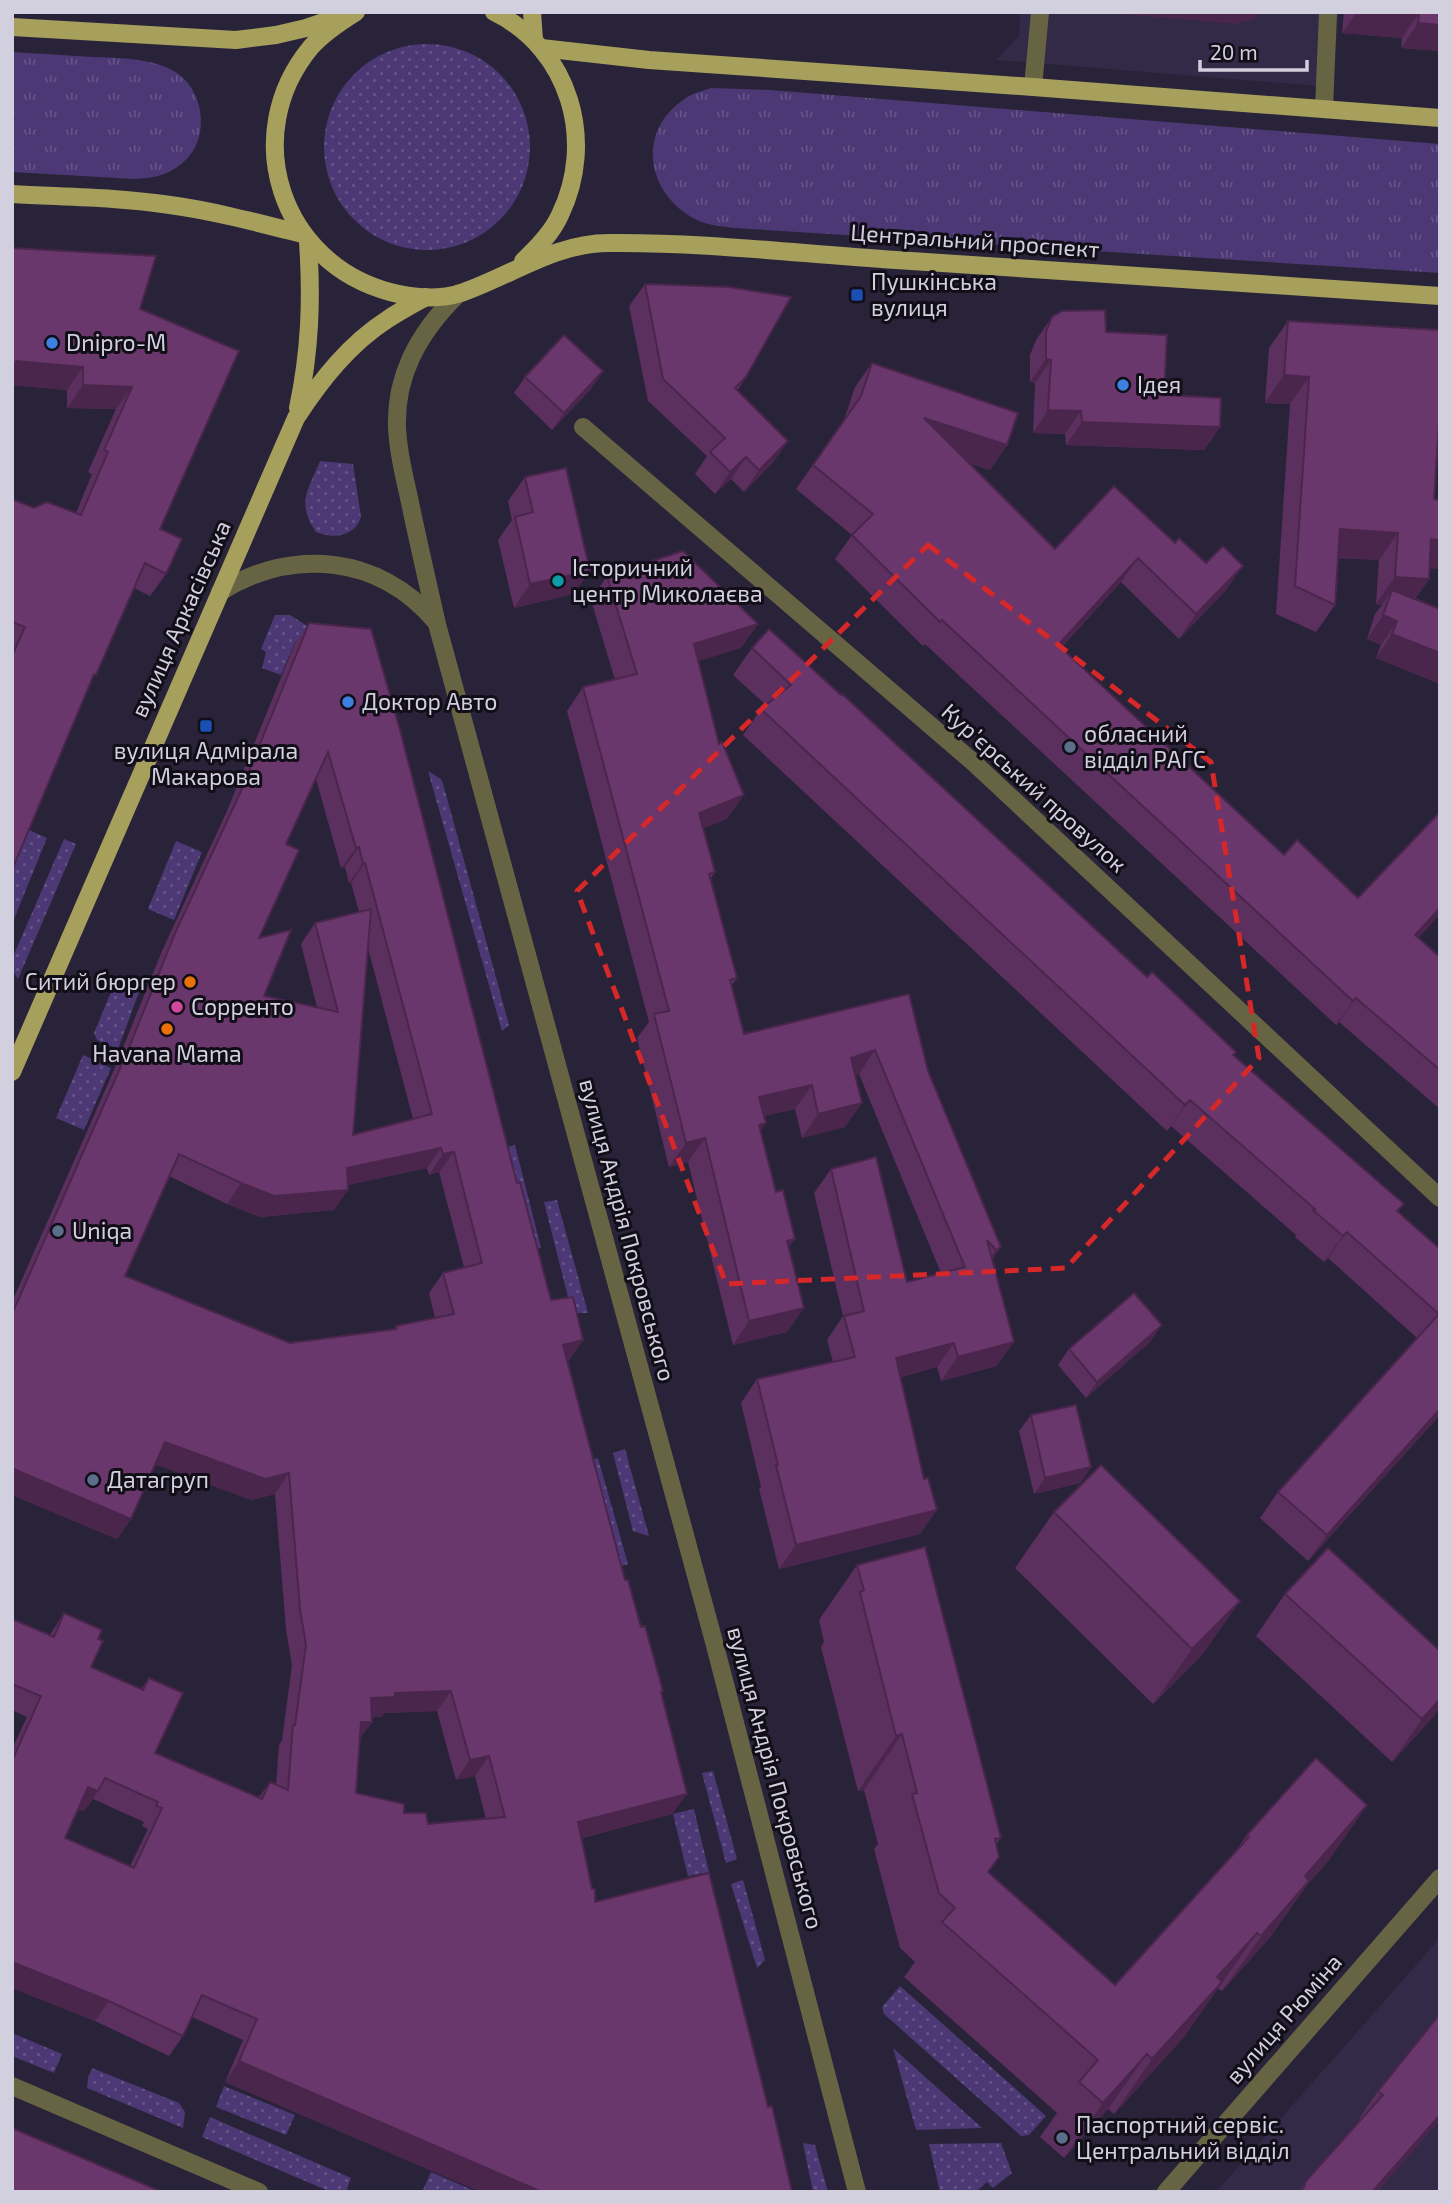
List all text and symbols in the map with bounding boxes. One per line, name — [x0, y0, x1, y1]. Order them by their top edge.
scale bar — [1200, 28, 1307, 72]
text: 20 m — [1210, 39, 1258, 64]
street label: Центральний проспект — [850, 217, 1101, 263]
place label: Пушкінська вулиця — [871, 267, 997, 322]
marker: Пушкінська вулиця — [849, 287, 865, 303]
place label: Dnipro-M — [66, 328, 166, 356]
marker: Dnipro-M — [44, 335, 60, 351]
place label: Ідея — [1137, 370, 1181, 398]
marker: Ідея — [1115, 377, 1131, 393]
street label: вулиця Аркасівська — [124, 516, 237, 722]
place label: Історичний центр Миколаєва — [572, 553, 763, 607]
marker: Історичний центр Миколаєва — [550, 573, 566, 589]
place label: Доктор Авто — [362, 687, 497, 715]
marker: Доктор Авто — [340, 694, 356, 710]
street label: Курʼєрський провулок — [936, 697, 1133, 878]
marker: вулиця Адмірала Макарова — [198, 718, 214, 734]
place label: обласний відділ РАГС — [1084, 719, 1206, 773]
place label: вулиця Адмірала Макарова — [114, 736, 298, 790]
marker: обласний відділ РАГС — [1062, 739, 1078, 755]
place label: Ситий бюргер — [25, 967, 176, 995]
marker: Ситий бюргер — [182, 974, 198, 990]
place label: Сорренто — [191, 992, 294, 1020]
marker: Сорренто — [169, 999, 185, 1015]
marker: Havana Mama — [159, 1021, 175, 1037]
place label: Havana Mama — [92, 1039, 242, 1067]
street label: вулиця Андрія Покровського — [573, 1075, 682, 1384]
place label: Uniqa — [72, 1216, 132, 1244]
marker: Uniqa — [50, 1223, 66, 1239]
place label: Датагруп — [107, 1465, 209, 1494]
marker: Датагруп — [85, 1472, 101, 1488]
street label: вулиця Андрія Покровського — [721, 1623, 830, 1932]
street label: вулиця Рюміна — [1219, 1948, 1348, 2090]
place label: Паспортний сервіс. Центральний відділ — [1076, 2110, 1290, 2164]
marker: Паспортний сервіс. Центральний відділ — [1054, 2130, 1070, 2146]

